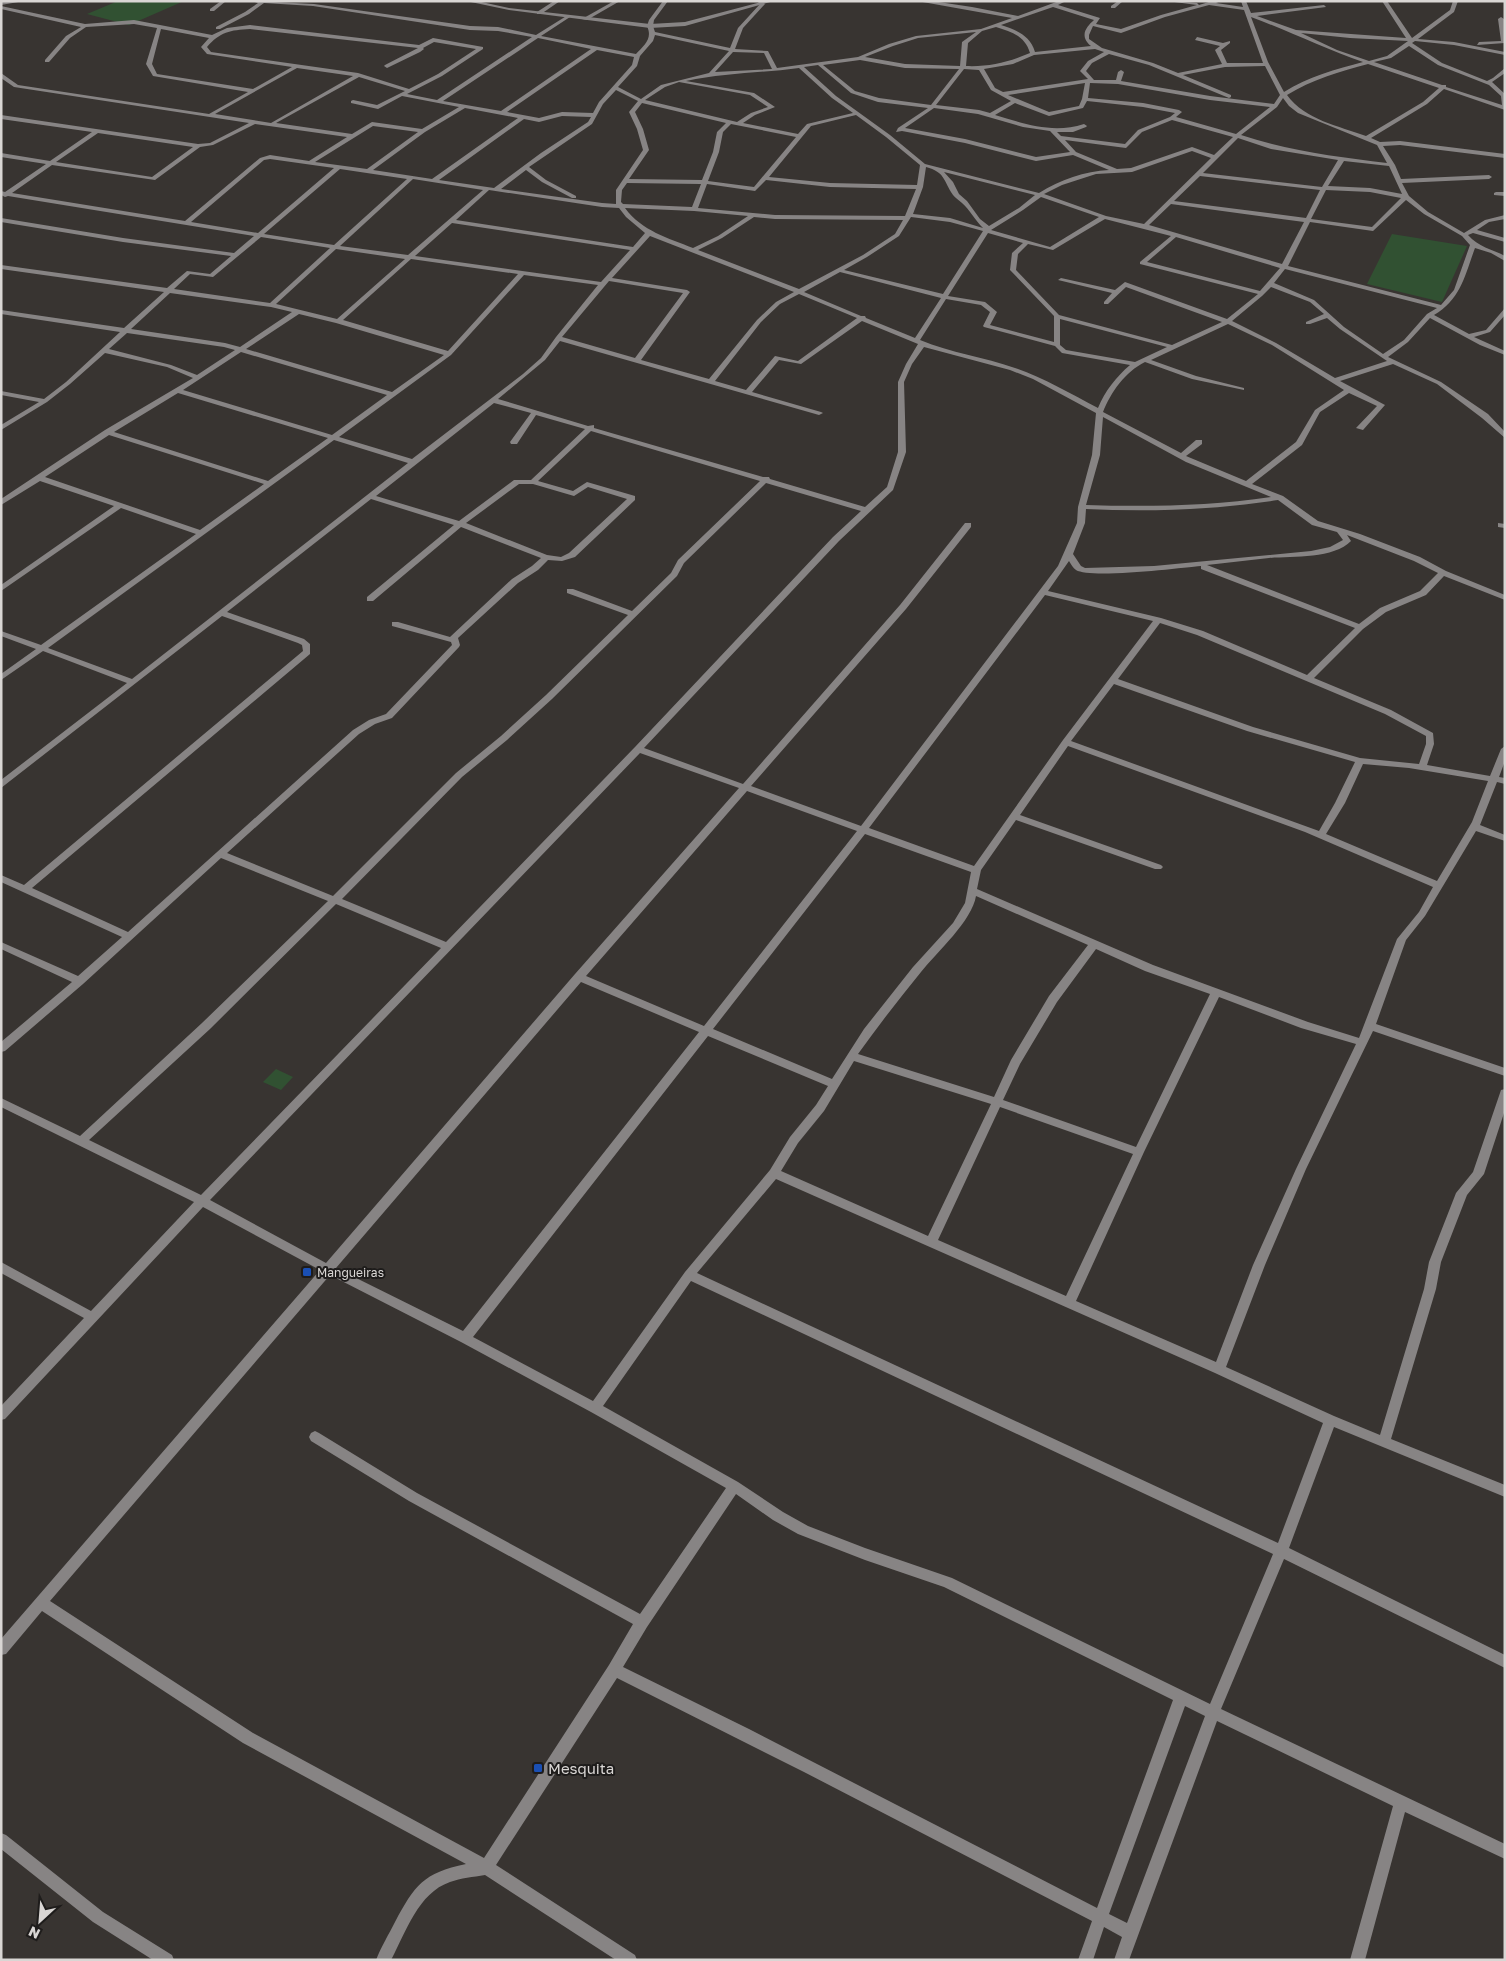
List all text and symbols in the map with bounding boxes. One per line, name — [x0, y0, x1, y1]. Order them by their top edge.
place label: Mangueiras — [317, 1265, 384, 1280]
marker: Mangueiras — [301, 1266, 313, 1278]
place label: Mesquita — [548, 1759, 614, 1777]
marker: Mesquita — [532, 1762, 544, 1774]
north arrow — [15, 1896, 65, 1946]
text: N — [26, 1923, 43, 1943]

